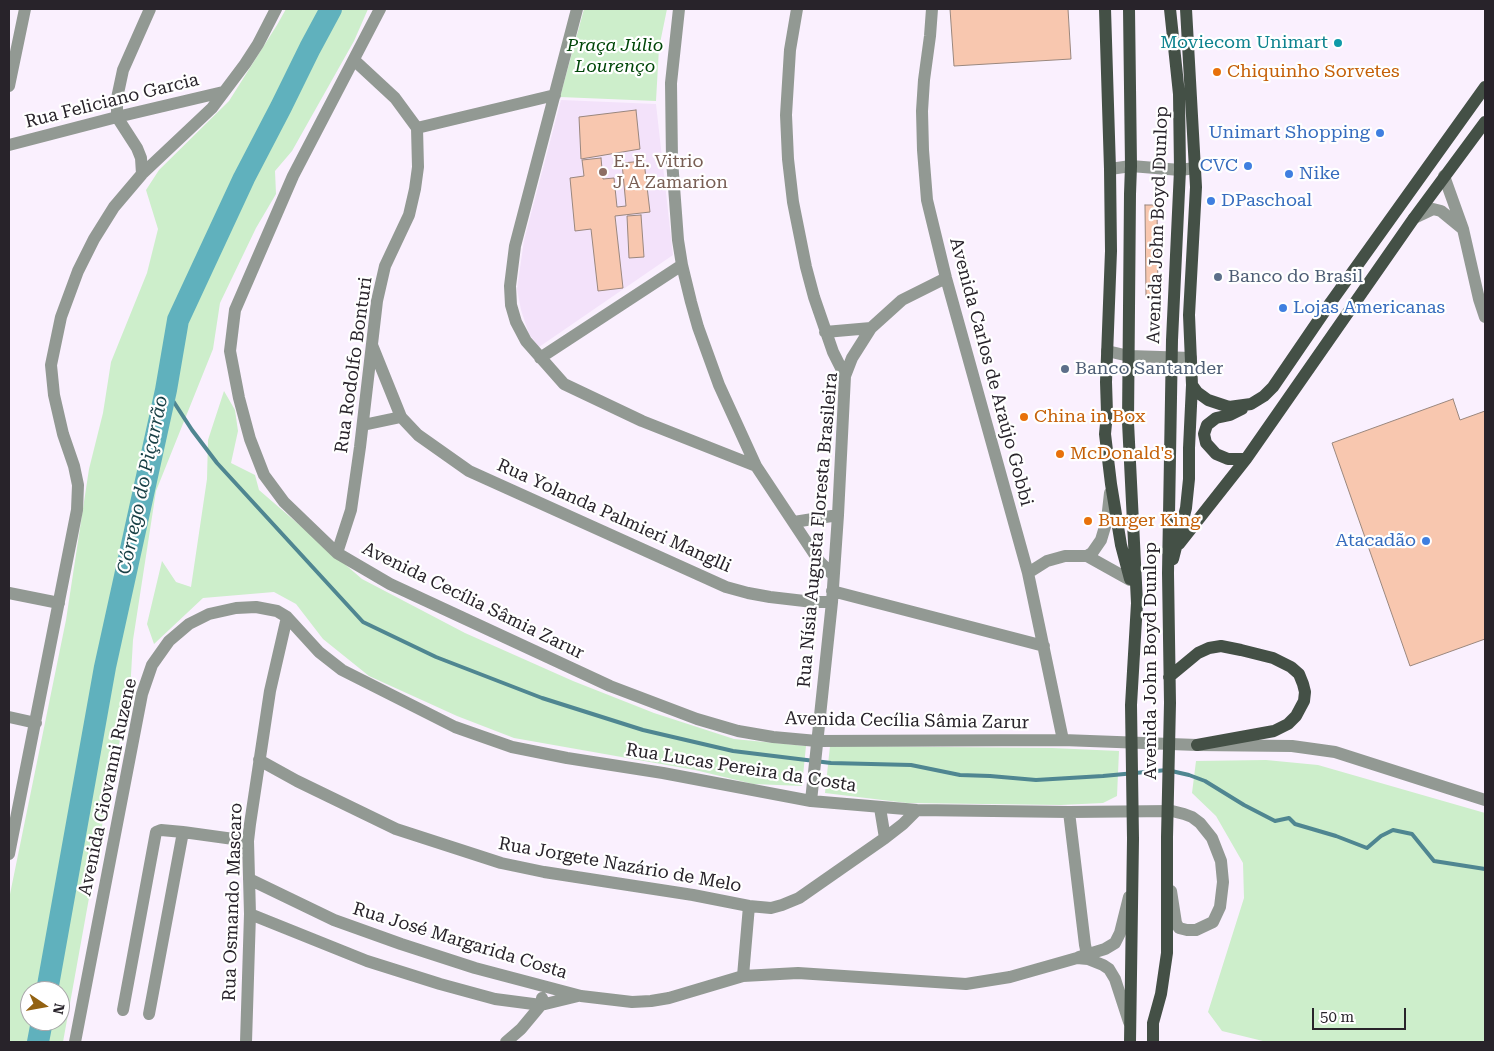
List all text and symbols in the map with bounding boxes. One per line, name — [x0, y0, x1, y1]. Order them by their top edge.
place label: Moviecom Unimart — [1160, 32, 1328, 54]
park label: Praça Júlio Lourenço — [567, 35, 663, 78]
marker: Moviecom Unimart — [1332, 37, 1344, 49]
place label: Chiquinho Sorvetes — [1227, 61, 1399, 83]
marker: Chiquinho Sorvetes — [1211, 66, 1223, 78]
street label: Rua Feliciano Garcia — [23, 69, 201, 133]
street label: Avenida John Boyd Dunlop — [1143, 106, 1173, 344]
place label: Unimart Shopping — [1208, 122, 1370, 144]
marker: Unimart Shopping — [1374, 127, 1386, 139]
place label: E. E. Vitrio J A Zamarion — [613, 151, 728, 193]
place label: CVC — [1200, 155, 1238, 177]
marker: CVC — [1242, 160, 1254, 172]
place label: Nike — [1299, 163, 1340, 185]
marker: E. E. Vitrio J A Zamarion — [597, 166, 609, 178]
marker: Nike — [1283, 168, 1295, 180]
place label: DPaschoal — [1221, 190, 1312, 212]
marker: DPaschoal — [1205, 195, 1217, 207]
street label: Avenida Carlos de Araújo Gobbi — [945, 235, 1037, 509]
place label: Banco do Brasil — [1228, 266, 1363, 288]
marker: Banco do Brasil — [1212, 271, 1224, 283]
street label: Rua Rodolfo Bonturi — [331, 276, 377, 454]
place label: Lojas Americanas — [1293, 297, 1445, 319]
marker: Lojas Americanas — [1277, 302, 1289, 314]
place label: Banco Santander — [1075, 358, 1223, 380]
marker: Banco Santander — [1059, 363, 1071, 375]
street label: Rua Nísia Augusta Floresta Brasileira — [793, 371, 843, 689]
water label: Córrego do Piçarrão — [113, 394, 173, 576]
place label: China in Box — [1034, 406, 1145, 428]
marker: China in Box — [1018, 411, 1030, 423]
place label: McDonald's — [1070, 443, 1173, 465]
marker: McDonald's — [1054, 448, 1066, 460]
street label: Rua Yolanda Palmieri Manglli — [494, 454, 734, 578]
place label: Burger King — [1098, 510, 1201, 532]
marker: Burger King — [1082, 515, 1094, 527]
place label: Atacadão — [1336, 530, 1416, 552]
marker: Atacadão — [1420, 535, 1432, 547]
street label: Avenida Cecília Sâmia Zarur — [358, 538, 588, 664]
street label: Avenida John Boyd Dunlop — [1140, 542, 1162, 780]
street label: Avenida Giovanni Ruzene — [74, 676, 142, 898]
street label: Avenida Cecília Sâmia Zarur — [785, 708, 1029, 734]
street label: Rua Lucas Pereira da Costa — [624, 739, 858, 797]
street label: Rua Osmando Mascaro — [219, 802, 247, 1002]
street label: Rua Jorgete Nazário de Melo — [497, 833, 743, 897]
street label: Rua José Margarida Costa — [350, 898, 570, 984]
north arrow — [20, 981, 70, 1031]
scale bar — [1314, 998, 1408, 1030]
text: N — [50, 1002, 68, 1016]
text: 50 m — [1320, 1008, 1354, 1026]

